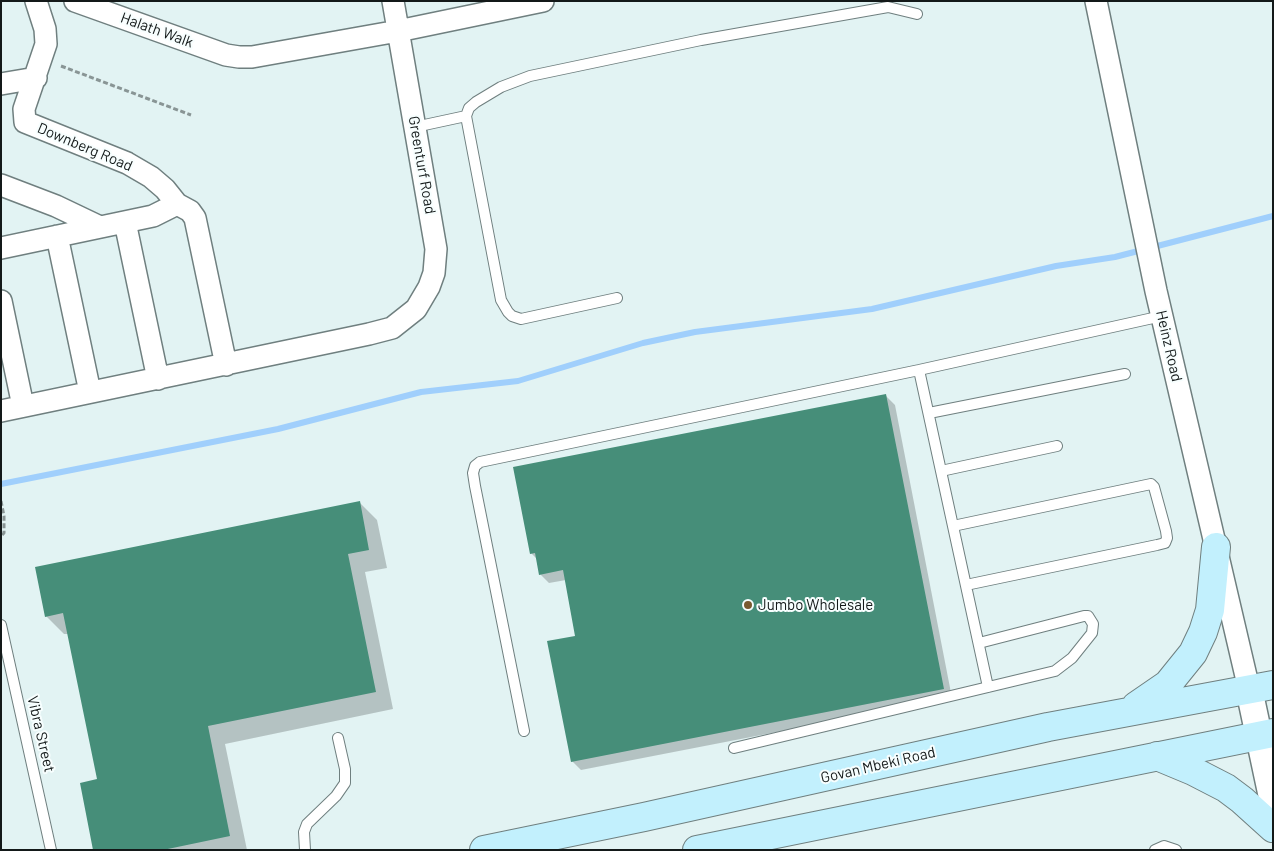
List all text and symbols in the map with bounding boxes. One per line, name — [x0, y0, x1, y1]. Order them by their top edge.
street label: Halath Walk — [118, 9, 196, 51]
street label: Greenturf Road — [405, 115, 439, 215]
street label: Downberg Road — [35, 119, 135, 175]
street label: Heinz Road — [1152, 309, 1186, 383]
place label: Jumbo Wholesale — [758, 596, 873, 614]
marker: Jumbo Wholesale — [742, 599, 754, 611]
street label: Vibra Street — [23, 694, 59, 774]
street label: Govan Mbeki Road — [819, 743, 937, 787]

